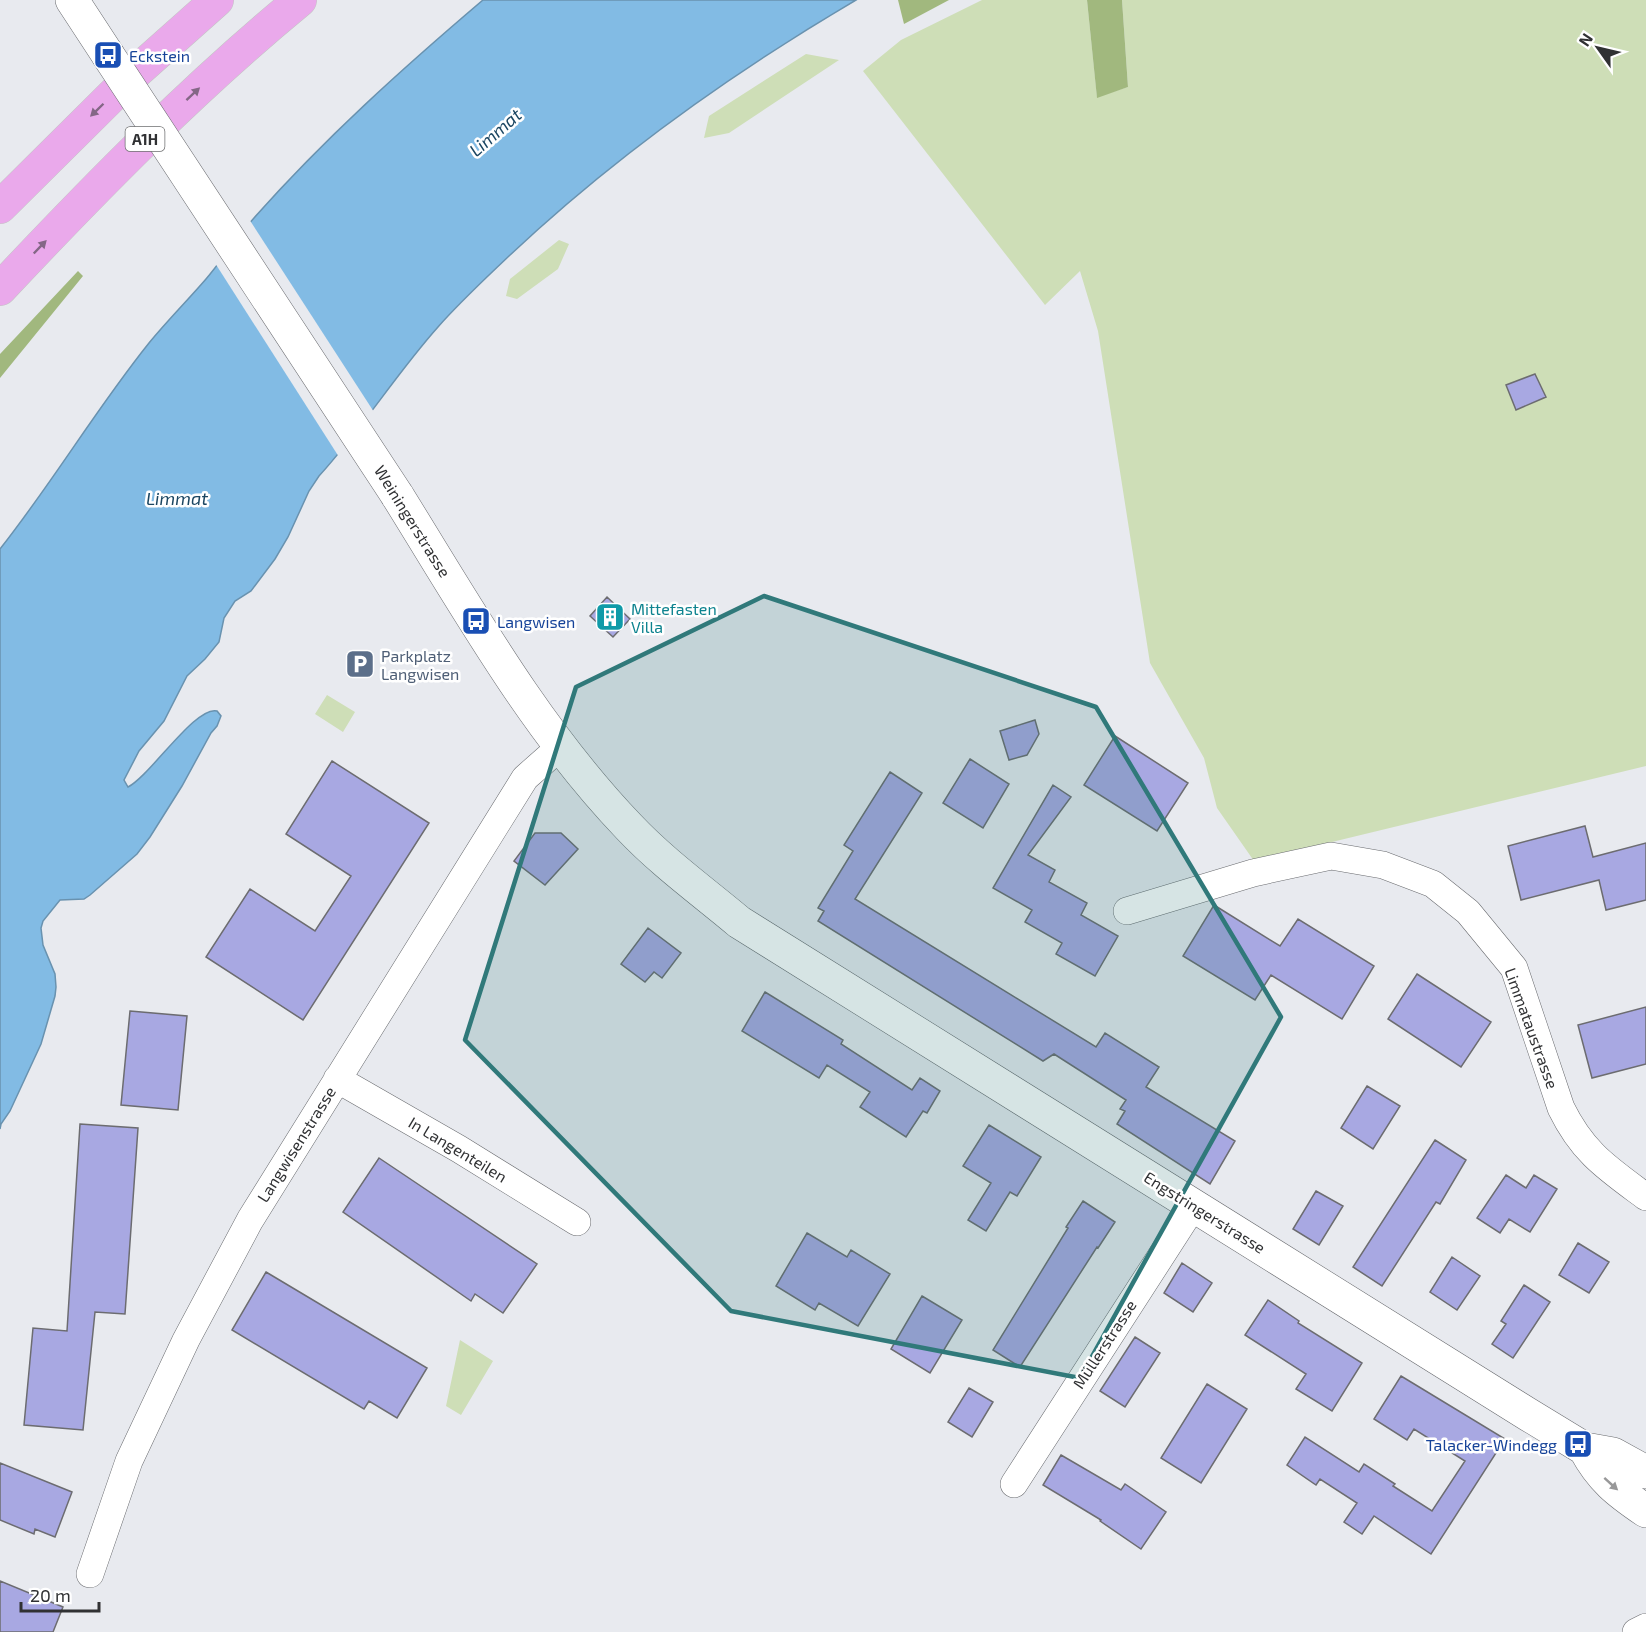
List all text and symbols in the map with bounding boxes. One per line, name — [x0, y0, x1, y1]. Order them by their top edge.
north arrow — [1568, 18, 1628, 78]
text: N — [1574, 29, 1596, 49]
bus stop icon: Eckstein — [92, 39, 124, 71]
place label: Eckstein — [129, 46, 190, 65]
one-way arrow — [186, 87, 201, 101]
one-way arrow — [90, 103, 104, 117]
water label: Limmat — [464, 103, 526, 161]
road number: A1H — [126, 127, 164, 151]
one-way arrow — [33, 239, 47, 254]
street label: Weiningerstrasse — [371, 462, 455, 580]
water label: Limmat — [146, 487, 208, 509]
place label: Mittefasten Villa — [631, 599, 717, 636]
building icon: Mittefasten Villa — [594, 601, 626, 633]
bus stop icon: Langwisen — [460, 605, 492, 637]
place label: Langwisen — [497, 612, 575, 631]
place label: Parkplatz Langwisen — [381, 646, 459, 683]
parking icon: Parkplatz Langwisen — [344, 648, 376, 680]
street label: Limmataustrasse — [1501, 965, 1563, 1091]
street label: Langwisenstrasse — [253, 1083, 339, 1205]
street label: In Langenteilen — [405, 1112, 511, 1186]
street label: Engstringerstrasse — [1141, 1167, 1269, 1257]
street label: Müllerstrasse — [1068, 1296, 1140, 1392]
bus stop icon: Talacker-Windegg — [1562, 1428, 1594, 1460]
place label: Talacker-Windegg — [1426, 1435, 1557, 1454]
one-way arrow — [1603, 1477, 1618, 1490]
scale bar — [21, 1575, 99, 1613]
text: 20 m — [30, 1584, 71, 1606]

